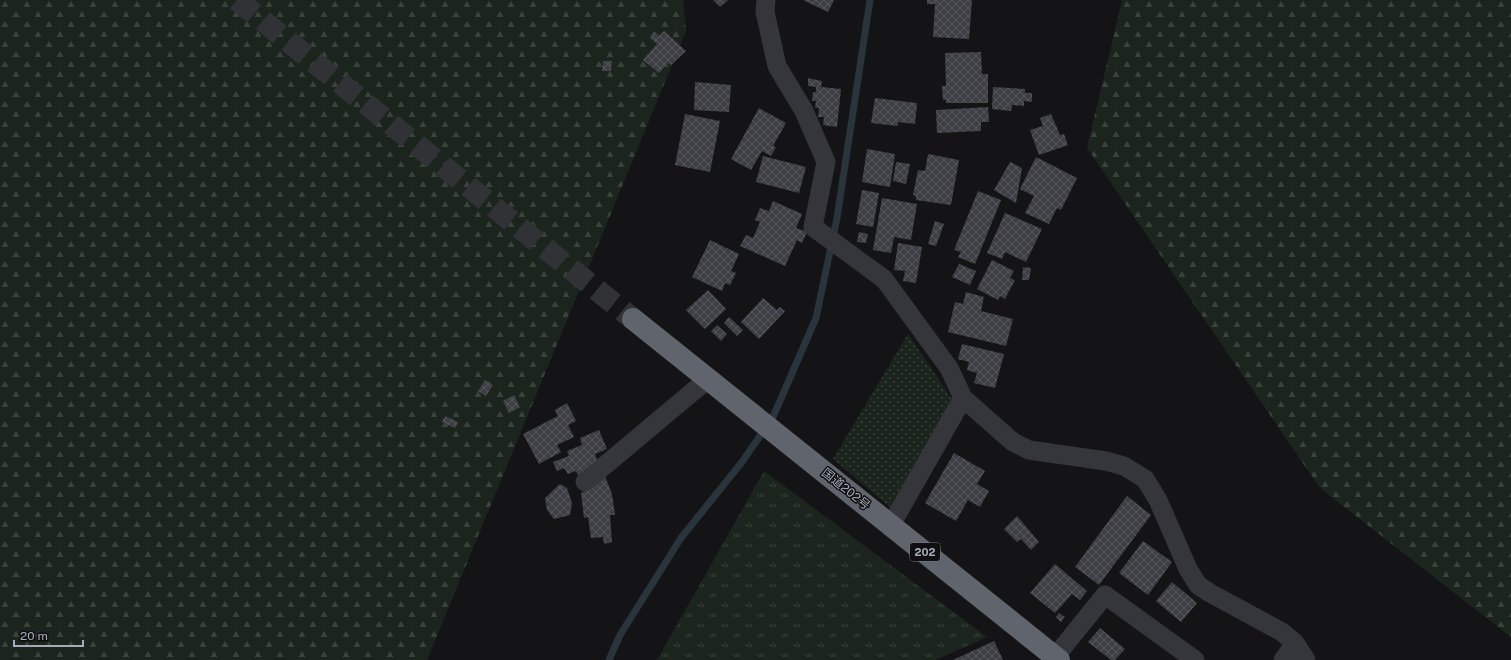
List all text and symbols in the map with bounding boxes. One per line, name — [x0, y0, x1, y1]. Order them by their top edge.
street label: 国道202号 — [819, 465, 873, 513]
road number: 202 — [910, 543, 940, 561]
scale bar — [14, 622, 83, 648]
text: 20 m — [20, 629, 48, 643]

